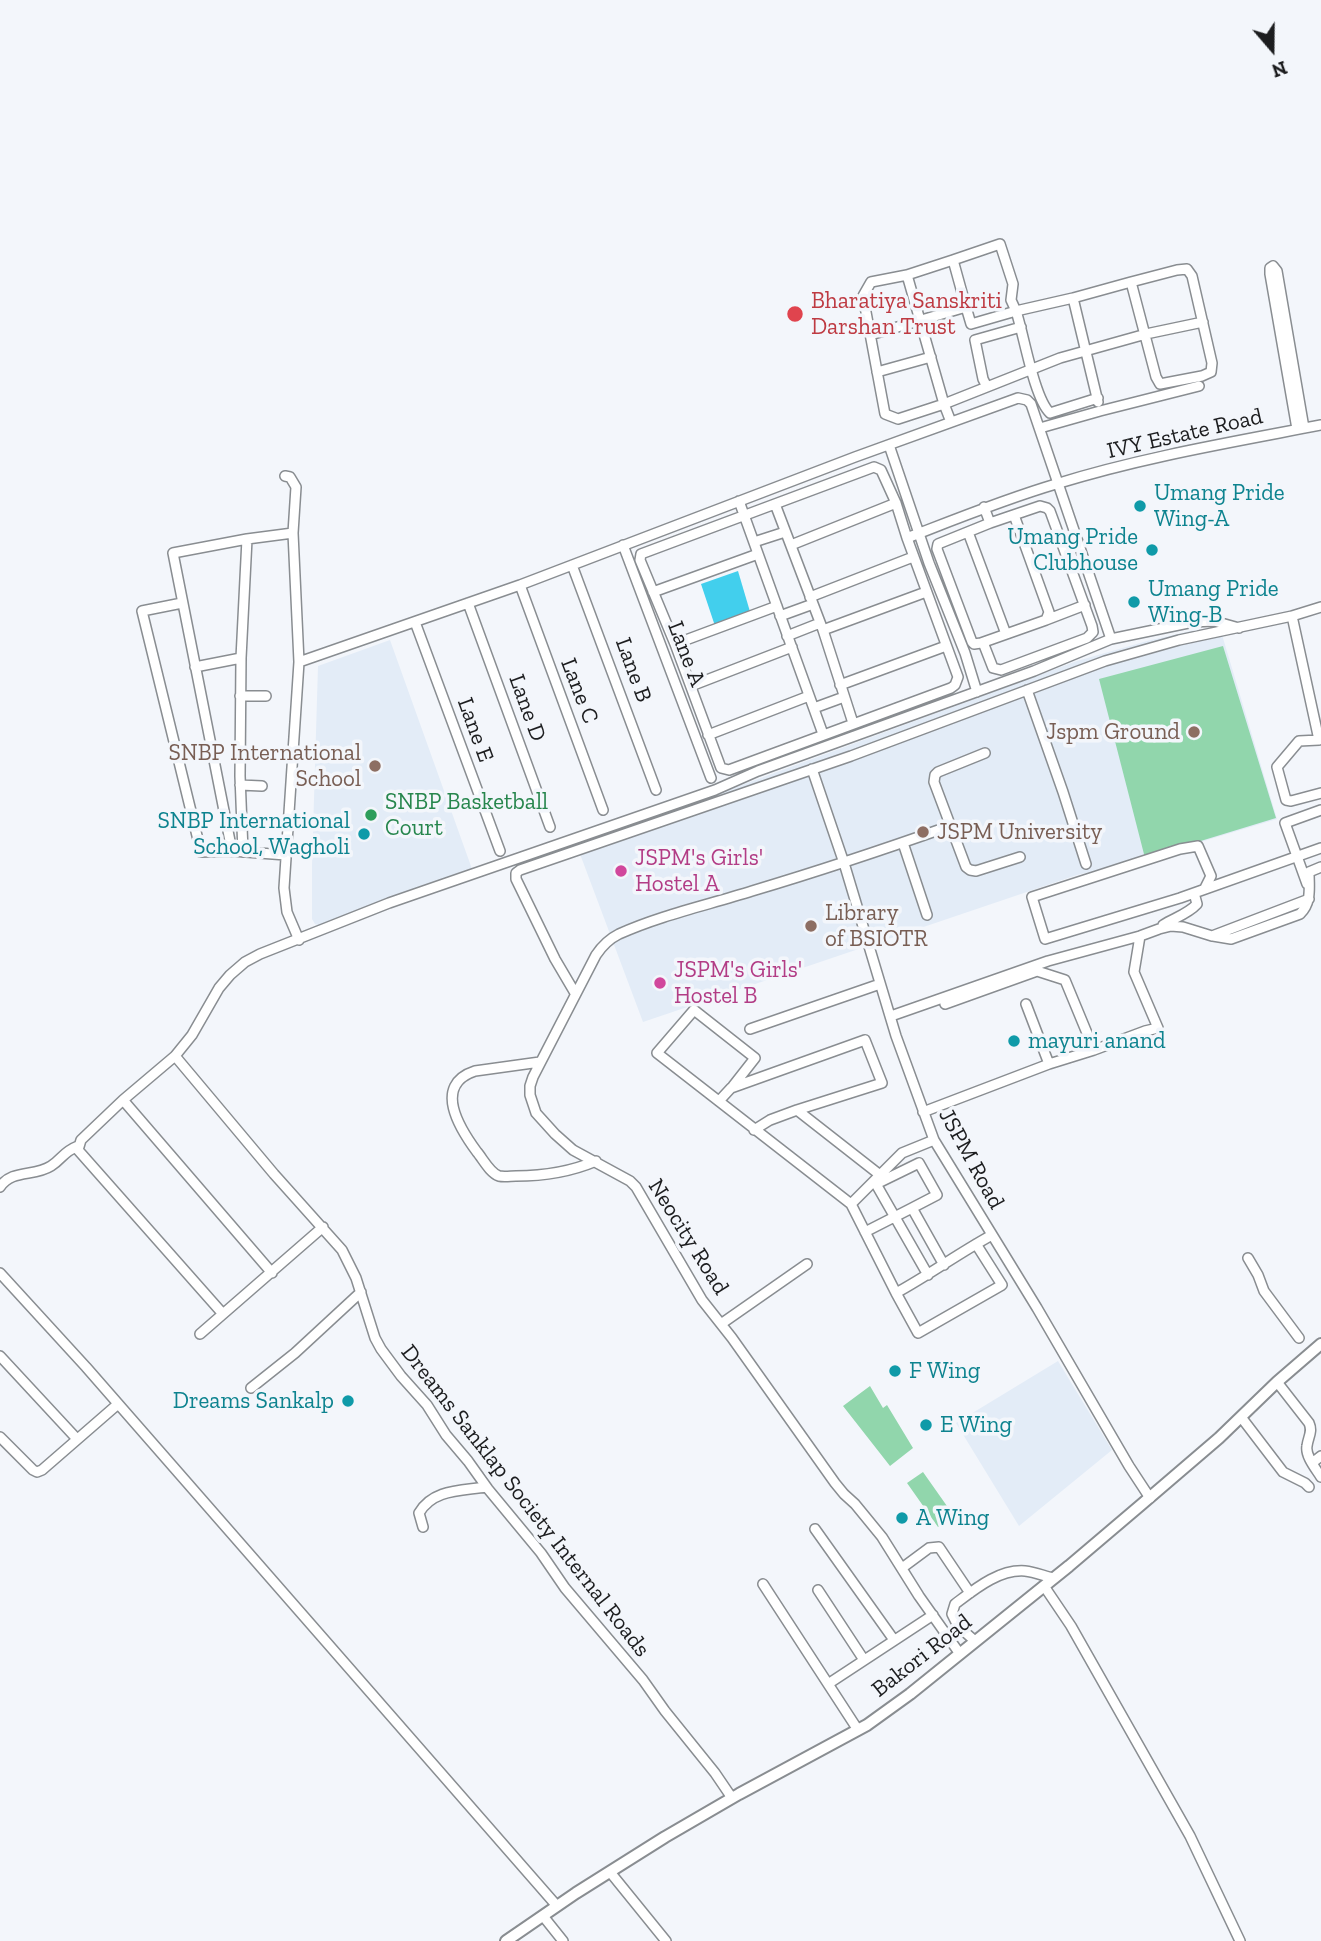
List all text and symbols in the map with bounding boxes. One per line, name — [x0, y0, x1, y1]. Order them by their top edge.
north arrow — [1237, 14, 1307, 84]
text: N — [1269, 56, 1290, 82]
place label: Bharatiya Sanskriti Darshan Trust — [811, 287, 1002, 341]
marker: Bharatiya Sanskriti Darshan Trust — [785, 304, 805, 324]
street label: IVY Estate Road — [1104, 403, 1266, 465]
place label: Umang Pride Wing-A — [1154, 479, 1285, 533]
marker: Umang Pride Wing-A — [1132, 498, 1148, 514]
place label: Umang Pride Clubhouse — [1007, 523, 1138, 577]
marker: Umang Pride Clubhouse — [1144, 542, 1160, 558]
place label: Umang Pride Wing-B — [1148, 575, 1279, 629]
marker: Umang Pride Wing-B — [1126, 594, 1142, 610]
street label: Lane A — [661, 617, 711, 691]
street label: Lane B — [609, 634, 657, 706]
street label: Lane C — [554, 654, 604, 728]
street label: Lane D — [502, 671, 552, 745]
street label: Lane E — [451, 694, 499, 766]
place label: Jspm Ground — [1046, 718, 1180, 746]
marker: Jspm Ground — [1186, 724, 1202, 740]
place label: SNBP International School — [168, 739, 361, 793]
marker: SNBP International School — [367, 758, 383, 774]
place label: SNBP Basketball Court — [385, 788, 548, 842]
place label: SNBP International School, Wagholi — [157, 807, 350, 861]
marker: SNBP Basketball Court — [363, 807, 379, 823]
place label: JSPM University — [937, 818, 1102, 846]
marker: JSPM University — [915, 824, 931, 840]
marker: SNBP International School, Wagholi — [356, 826, 372, 842]
place label: JSPM's Girls' Hostel A — [635, 844, 763, 898]
marker: JSPM's Girls' Hostel A — [613, 863, 629, 879]
place label: Library of BSIOTR — [825, 899, 928, 953]
marker: Library of BSIOTR — [803, 918, 819, 934]
place label: JSPM's Girls' Hostel B — [674, 956, 802, 1010]
marker: JSPM's Girls' Hostel B — [652, 975, 668, 991]
place label: mayuri anand — [1028, 1027, 1166, 1055]
marker: mayuri anand — [1006, 1033, 1022, 1049]
street label: JSPM Road — [932, 1104, 1010, 1214]
street label: Neocity Road — [642, 1174, 734, 1300]
street label: Dreams Sanklap Society Internal Roads — [394, 1339, 656, 1663]
place label: F Wing — [909, 1357, 980, 1385]
marker: F Wing — [887, 1363, 903, 1379]
place label: Dreams Sankalp — [173, 1387, 334, 1415]
marker: Dreams Sankalp — [340, 1393, 356, 1409]
place label: E Wing — [940, 1411, 1012, 1439]
marker: E Wing — [918, 1417, 934, 1433]
place label: A Wing — [916, 1504, 989, 1532]
marker: A Wing — [894, 1510, 910, 1526]
street label: Bakori Road — [867, 1608, 977, 1704]

